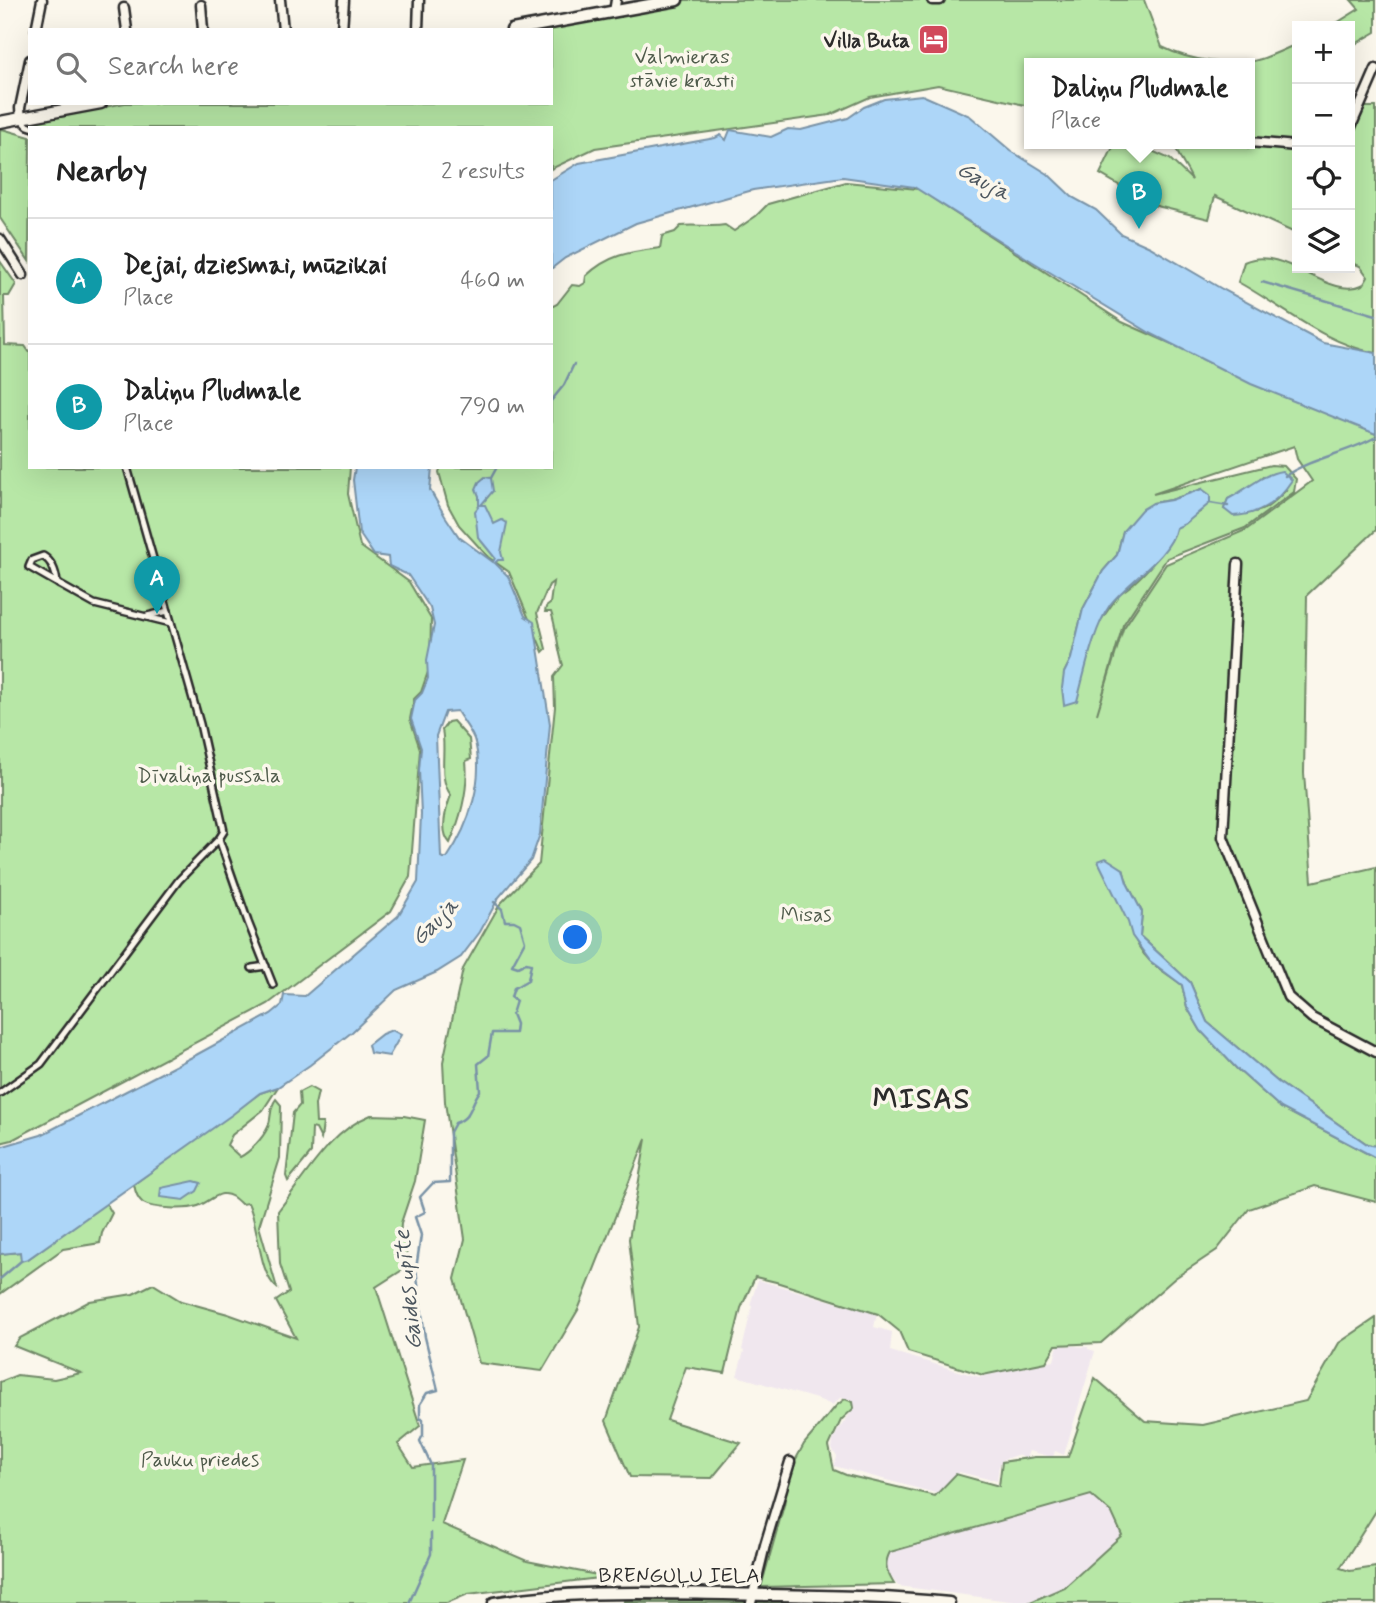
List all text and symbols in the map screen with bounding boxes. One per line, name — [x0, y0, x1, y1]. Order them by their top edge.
map controls — [1292, 21, 1355, 273]
button: + — [1292, 21, 1355, 84]
hotel icon: Villa Buta — [916, 23, 950, 57]
place label: Villa Buta — [823, 27, 910, 55]
search box — [28, 28, 553, 105]
park label: Valmieras stāvie krasti — [629, 43, 735, 95]
icon: search — [52, 48, 90, 86]
text: Search here — [108, 50, 239, 84]
popup — [1024, 58, 1255, 149]
text: Daliņu Pludmale — [1050, 72, 1229, 106]
button: − — [1292, 84, 1355, 147]
text: Place — [1050, 106, 1101, 136]
button: locate — [1292, 147, 1355, 210]
text: Nearby — [56, 152, 147, 191]
water label: Gauja — [951, 155, 1016, 209]
text: 2 results — [441, 157, 525, 187]
pin: B — [1116, 171, 1162, 229]
button: layers — [1292, 210, 1355, 273]
text: Dejai, dziesmai, mūzikai — [123, 249, 387, 283]
text: A — [71, 266, 87, 296]
text: 460 m — [461, 266, 525, 296]
text: Place — [123, 283, 174, 313]
text: Daliņu Pludmale — [123, 375, 301, 409]
text: B — [72, 392, 86, 422]
text: 790 m — [459, 392, 525, 422]
text: Place — [123, 409, 174, 439]
pin: A — [134, 556, 180, 614]
park label: Dīvaliņa pussala — [137, 762, 281, 790]
water label: Gauja — [405, 891, 467, 953]
park label: Misas — [780, 901, 832, 929]
your location — [558, 920, 592, 954]
district label: MISAS — [873, 1082, 971, 1119]
water label: Gaides upīte — [388, 1228, 430, 1351]
park label: Pauku priedes — [141, 1446, 259, 1474]
street label: BRENGUĻU IELA — [598, 1562, 760, 1590]

